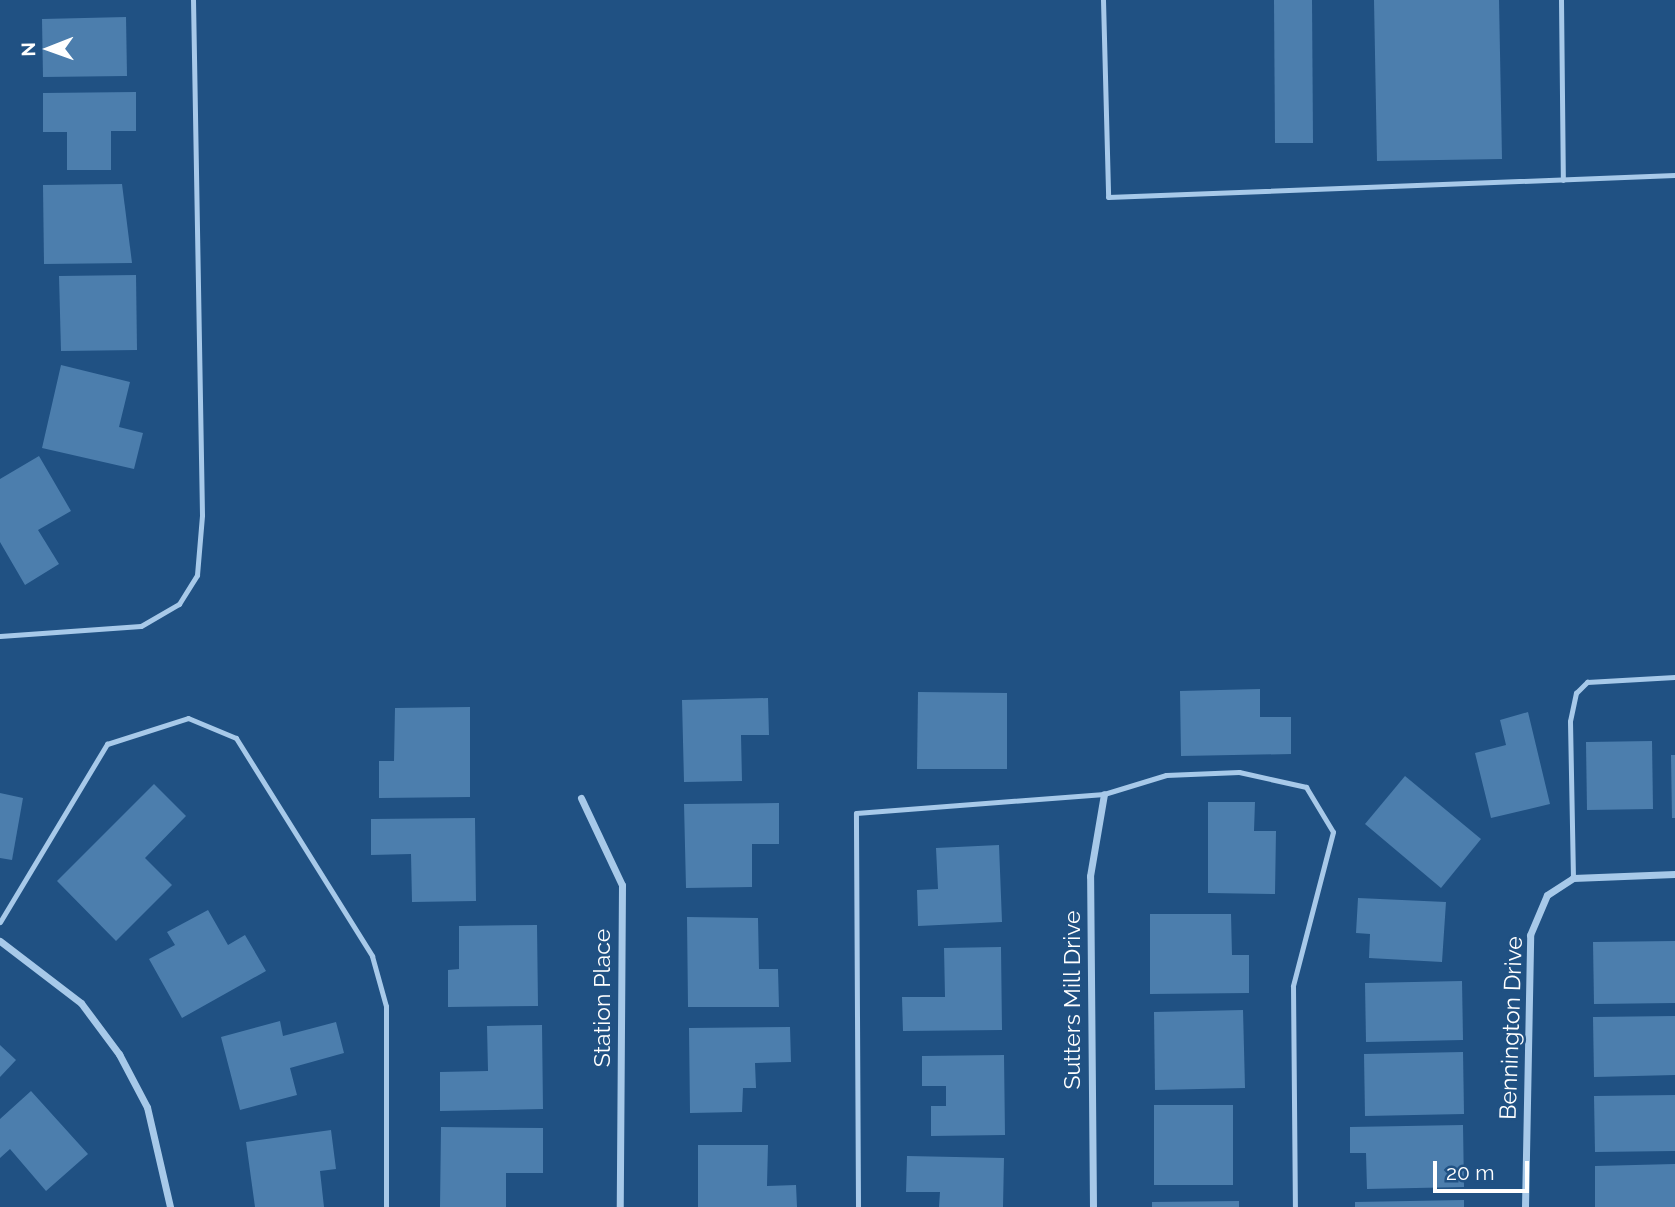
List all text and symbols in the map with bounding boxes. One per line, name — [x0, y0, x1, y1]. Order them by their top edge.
north arrow — [14, 14, 84, 84]
text: N — [17, 42, 39, 57]
street label: Sutters Mill Drive — [1058, 910, 1086, 1090]
street label: Station Place — [588, 929, 616, 1067]
street label: Bennington Drive — [1494, 936, 1528, 1120]
scale bar — [1437, 1148, 1533, 1192]
text: 20 m — [1446, 1160, 1494, 1185]

